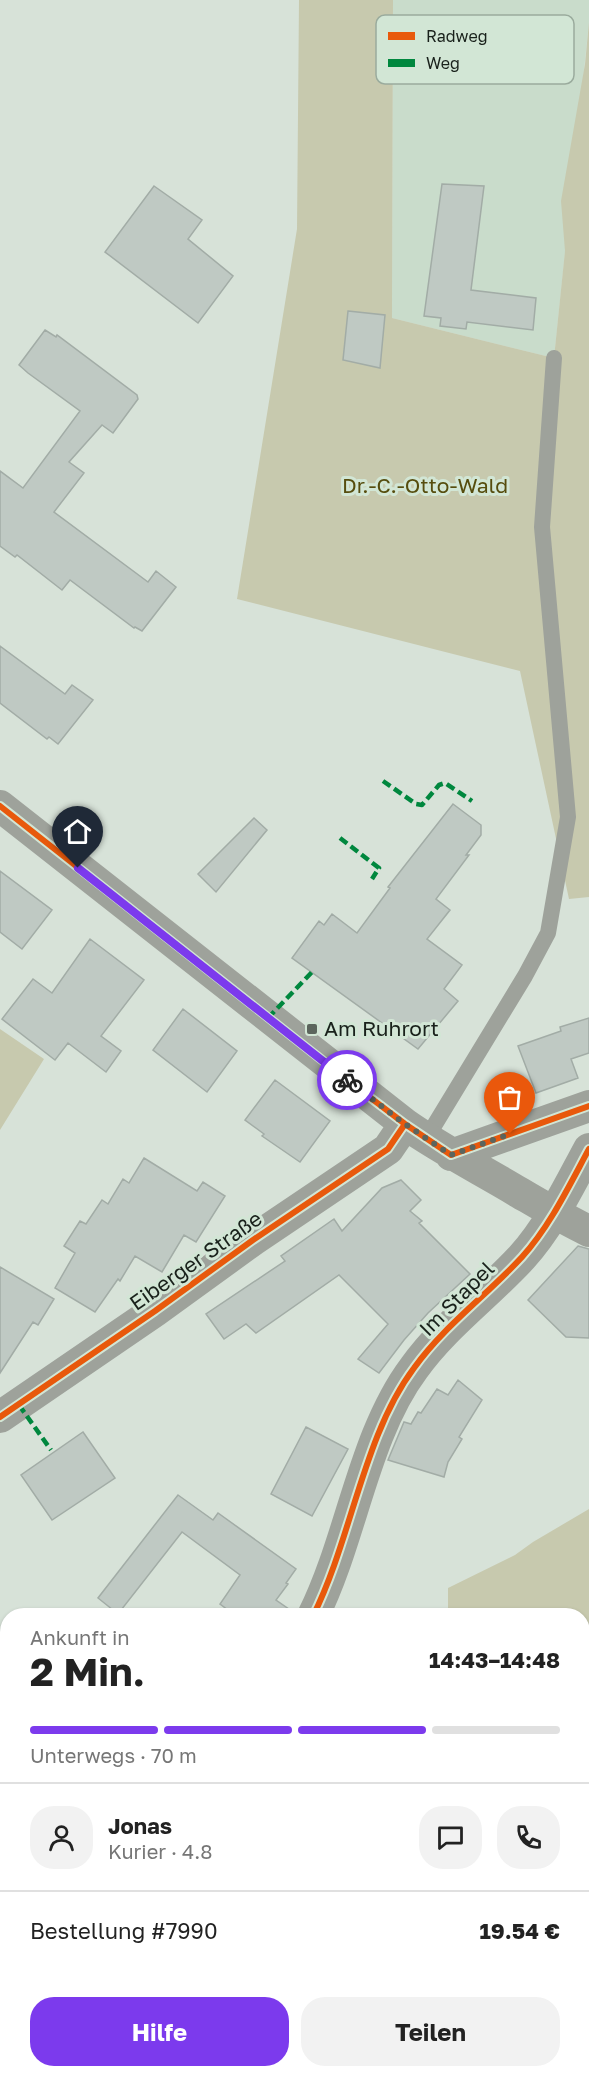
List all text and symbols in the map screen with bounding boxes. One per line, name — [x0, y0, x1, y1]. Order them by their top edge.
legend — [376, 15, 574, 84]
text: Radweg — [426, 26, 488, 46]
text: Weg — [426, 53, 460, 73]
park label: Dr.-C.-Otto-Wald — [342, 472, 508, 498]
pin — [52, 806, 103, 868]
icon: home — [61, 815, 94, 848]
place label: Am Ruhrort — [324, 1015, 439, 1041]
marker: Am Ruhrort — [305, 1022, 319, 1036]
courier — [317, 1050, 377, 1110]
icon: bike — [331, 1064, 364, 1097]
pin — [484, 1072, 535, 1134]
icon: bag — [493, 1081, 526, 1114]
street label: Eiberger Straße — [124, 1205, 267, 1315]
street label: Im Stapel — [413, 1255, 499, 1341]
text: Ankunft in — [30, 1625, 130, 1649]
text: 14:43–14:48 — [429, 1646, 560, 1673]
text: 2 Min. — [30, 1648, 145, 1695]
text: Unterwegs · 70 m — [30, 1743, 197, 1767]
button: person — [30, 1806, 93, 1869]
button: chat — [419, 1806, 482, 1869]
button: phone — [497, 1806, 560, 1869]
text: Jonas — [108, 1812, 172, 1839]
text: Kurier · 4.8 — [108, 1839, 212, 1863]
text: Bestellung #7990 — [30, 1917, 218, 1944]
text: 19.54 € — [479, 1917, 560, 1944]
button: Hilfe — [30, 1997, 289, 2066]
button: Teilen — [301, 1997, 560, 2066]

